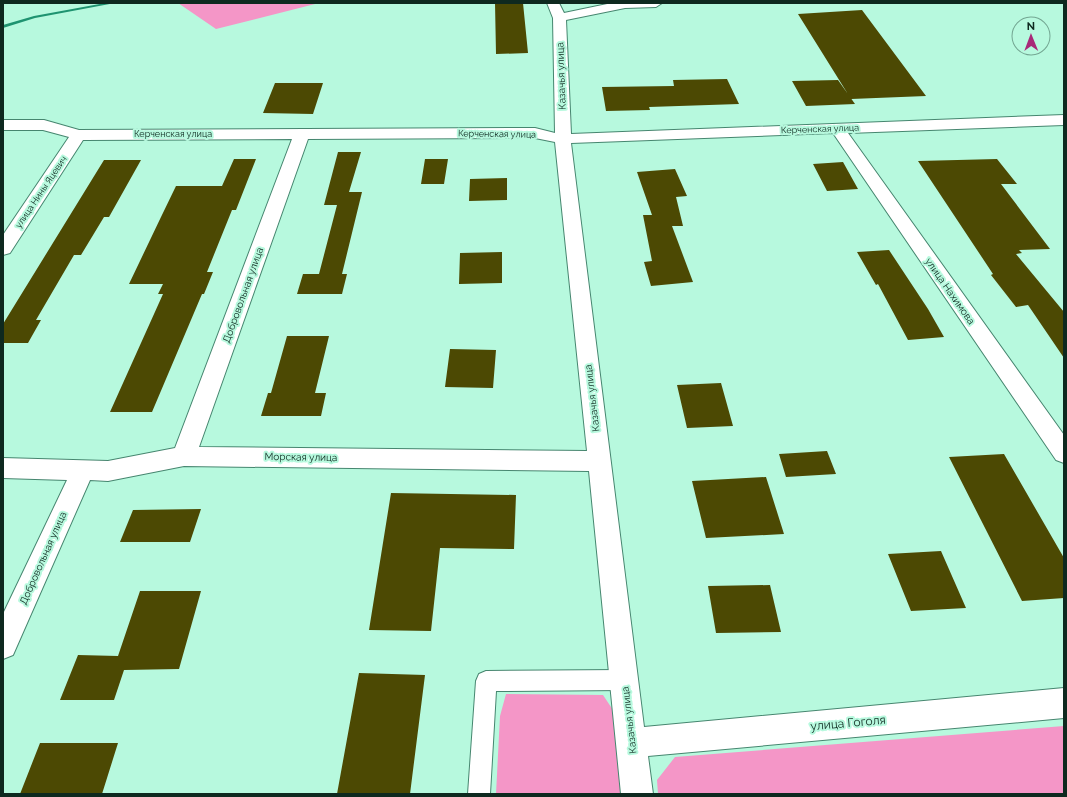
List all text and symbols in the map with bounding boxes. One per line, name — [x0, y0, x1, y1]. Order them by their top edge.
north arrow — [1011, 16, 1051, 56]
text: N — [1027, 20, 1035, 33]
street label: Казачья улица — [554, 42, 568, 110]
street label: Керченская улица — [781, 123, 859, 135]
street label: Керченская улица — [458, 128, 536, 140]
street label: Керченская улица — [134, 129, 212, 139]
street label: улица Нины Яцевич — [13, 154, 69, 230]
street label: Добровольная улица — [221, 246, 265, 344]
street label: улица Нахимова — [923, 256, 977, 326]
street label: Казачья улица — [582, 364, 602, 432]
street label: Морская улица — [265, 451, 337, 463]
street label: Добровольная улица — [18, 510, 68, 606]
street label: Казачья улица — [619, 686, 639, 754]
street label: улица Гоголя — [810, 713, 886, 733]

